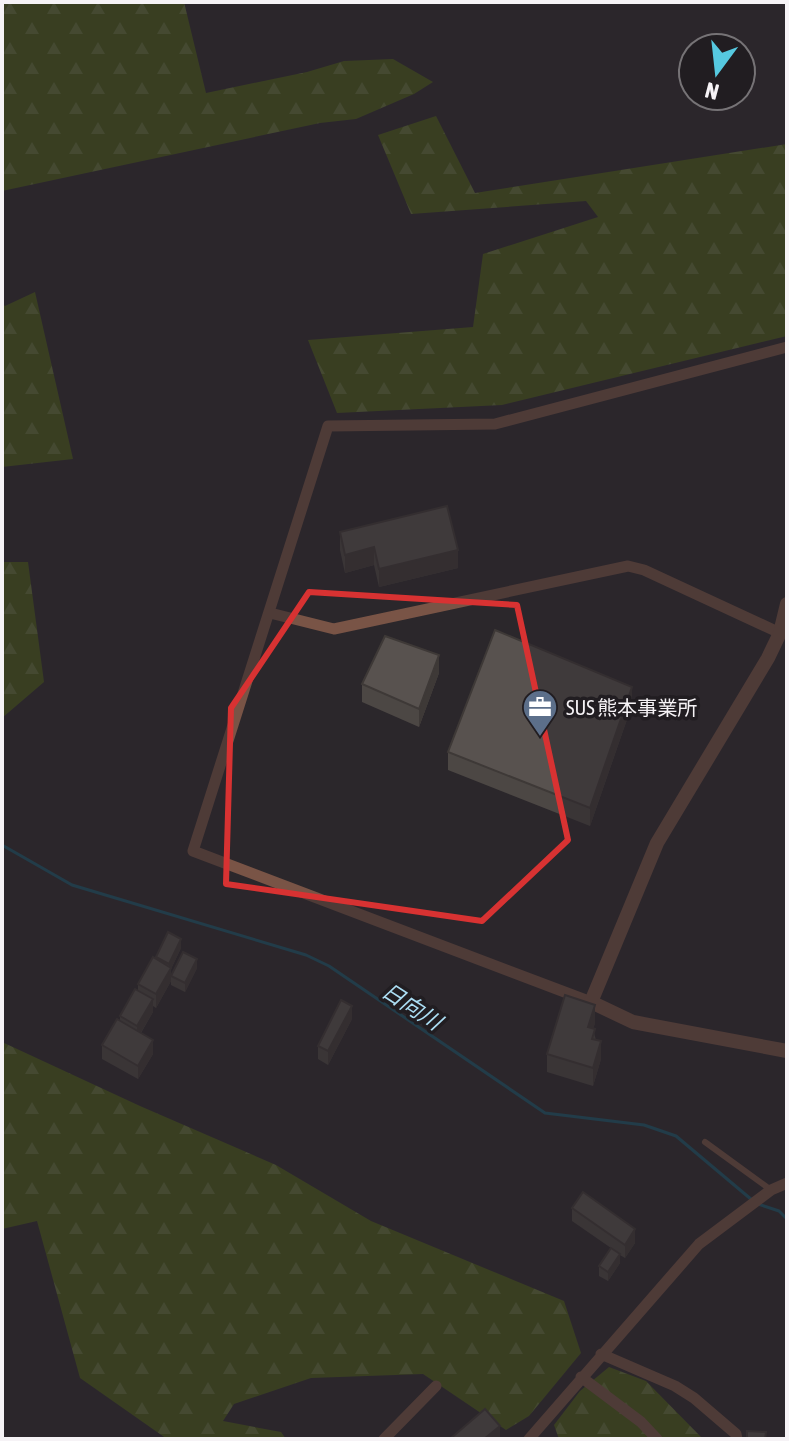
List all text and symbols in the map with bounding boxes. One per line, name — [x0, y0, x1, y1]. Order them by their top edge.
north arrow — [677, 32, 757, 112]
text: N — [702, 77, 721, 106]
office icon: SUS 熊本事業所 — [521, 688, 559, 738]
place label: SUS 熊本事業所 — [566, 696, 697, 719]
water label: 日向川 — [377, 977, 448, 1036]

